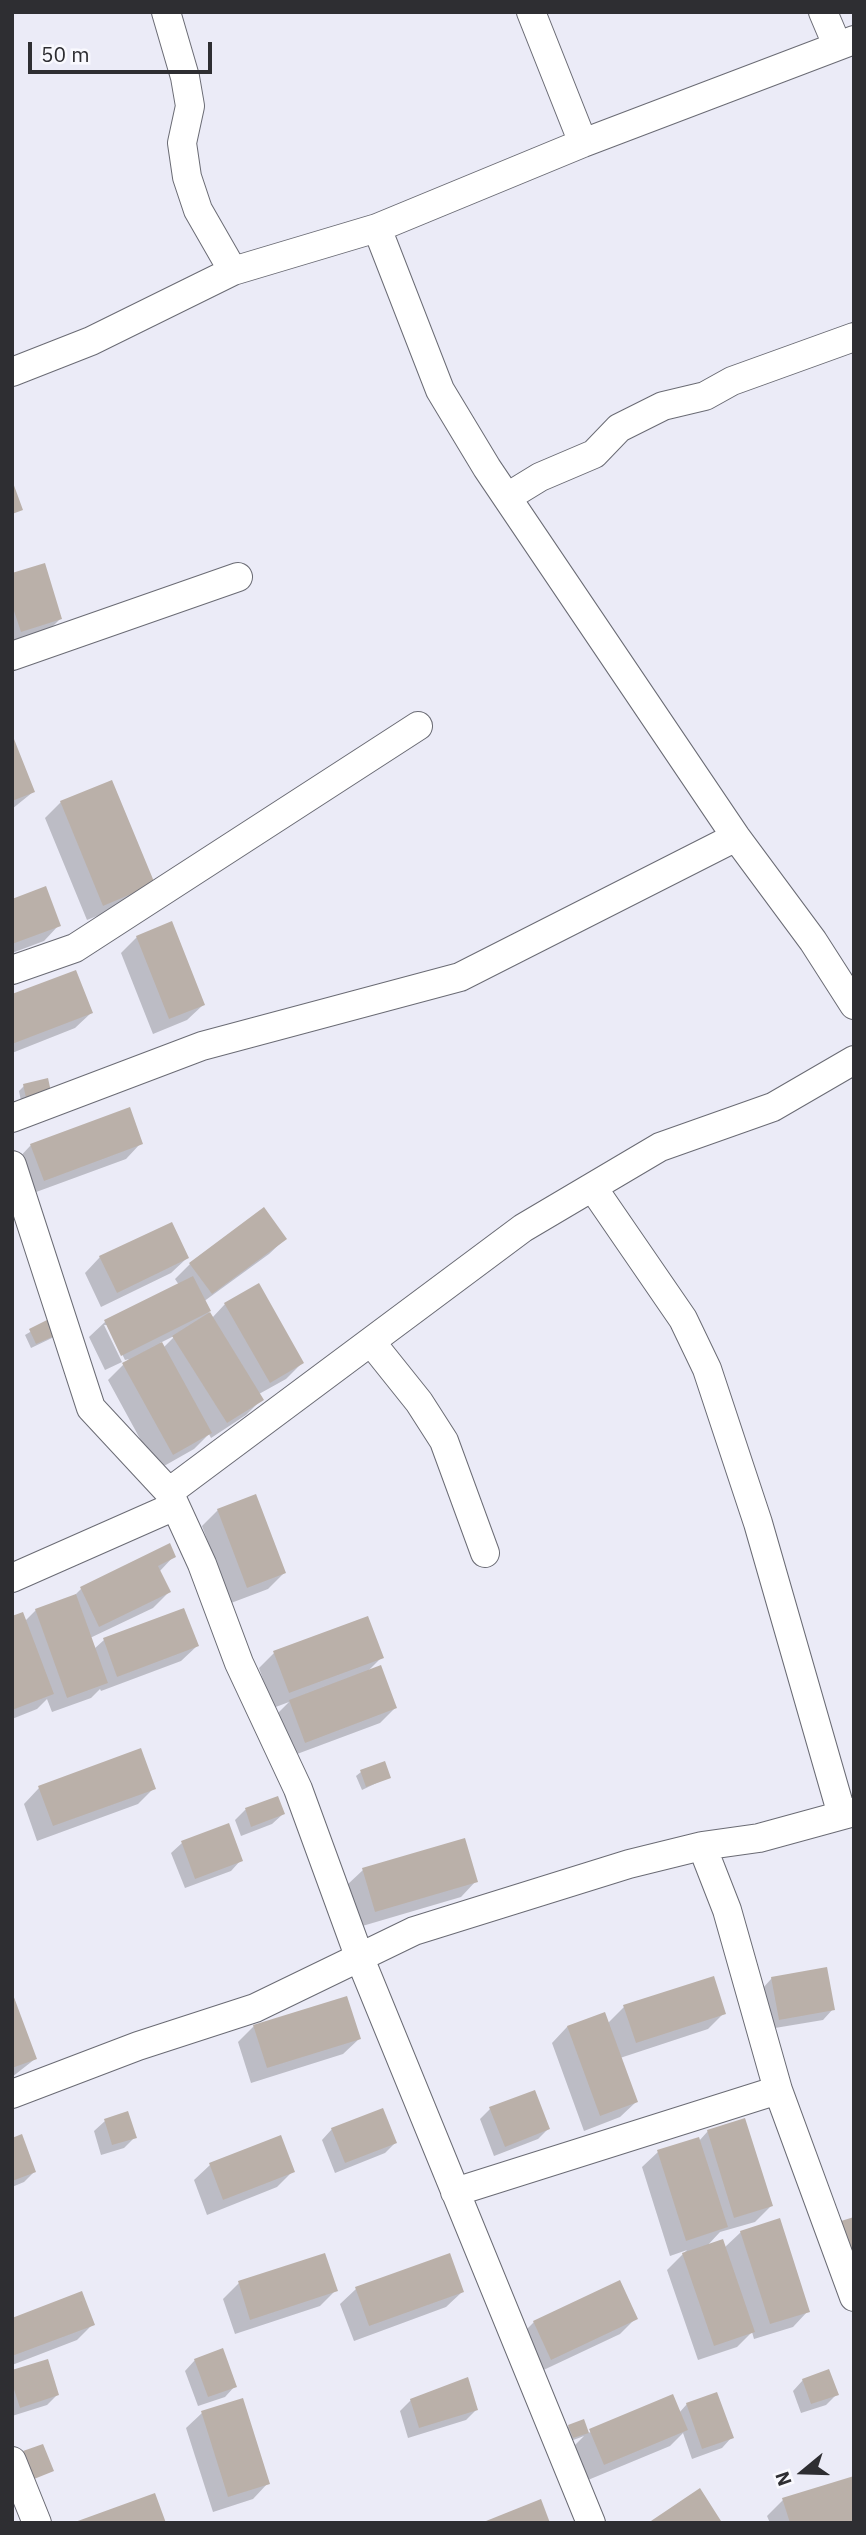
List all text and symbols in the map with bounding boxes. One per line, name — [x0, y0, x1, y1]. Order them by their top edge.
scale bar — [32, 28, 215, 72]
text: 50 m — [41, 40, 90, 68]
north arrow — [768, 2437, 838, 2507]
text: N — [770, 2468, 797, 2489]

